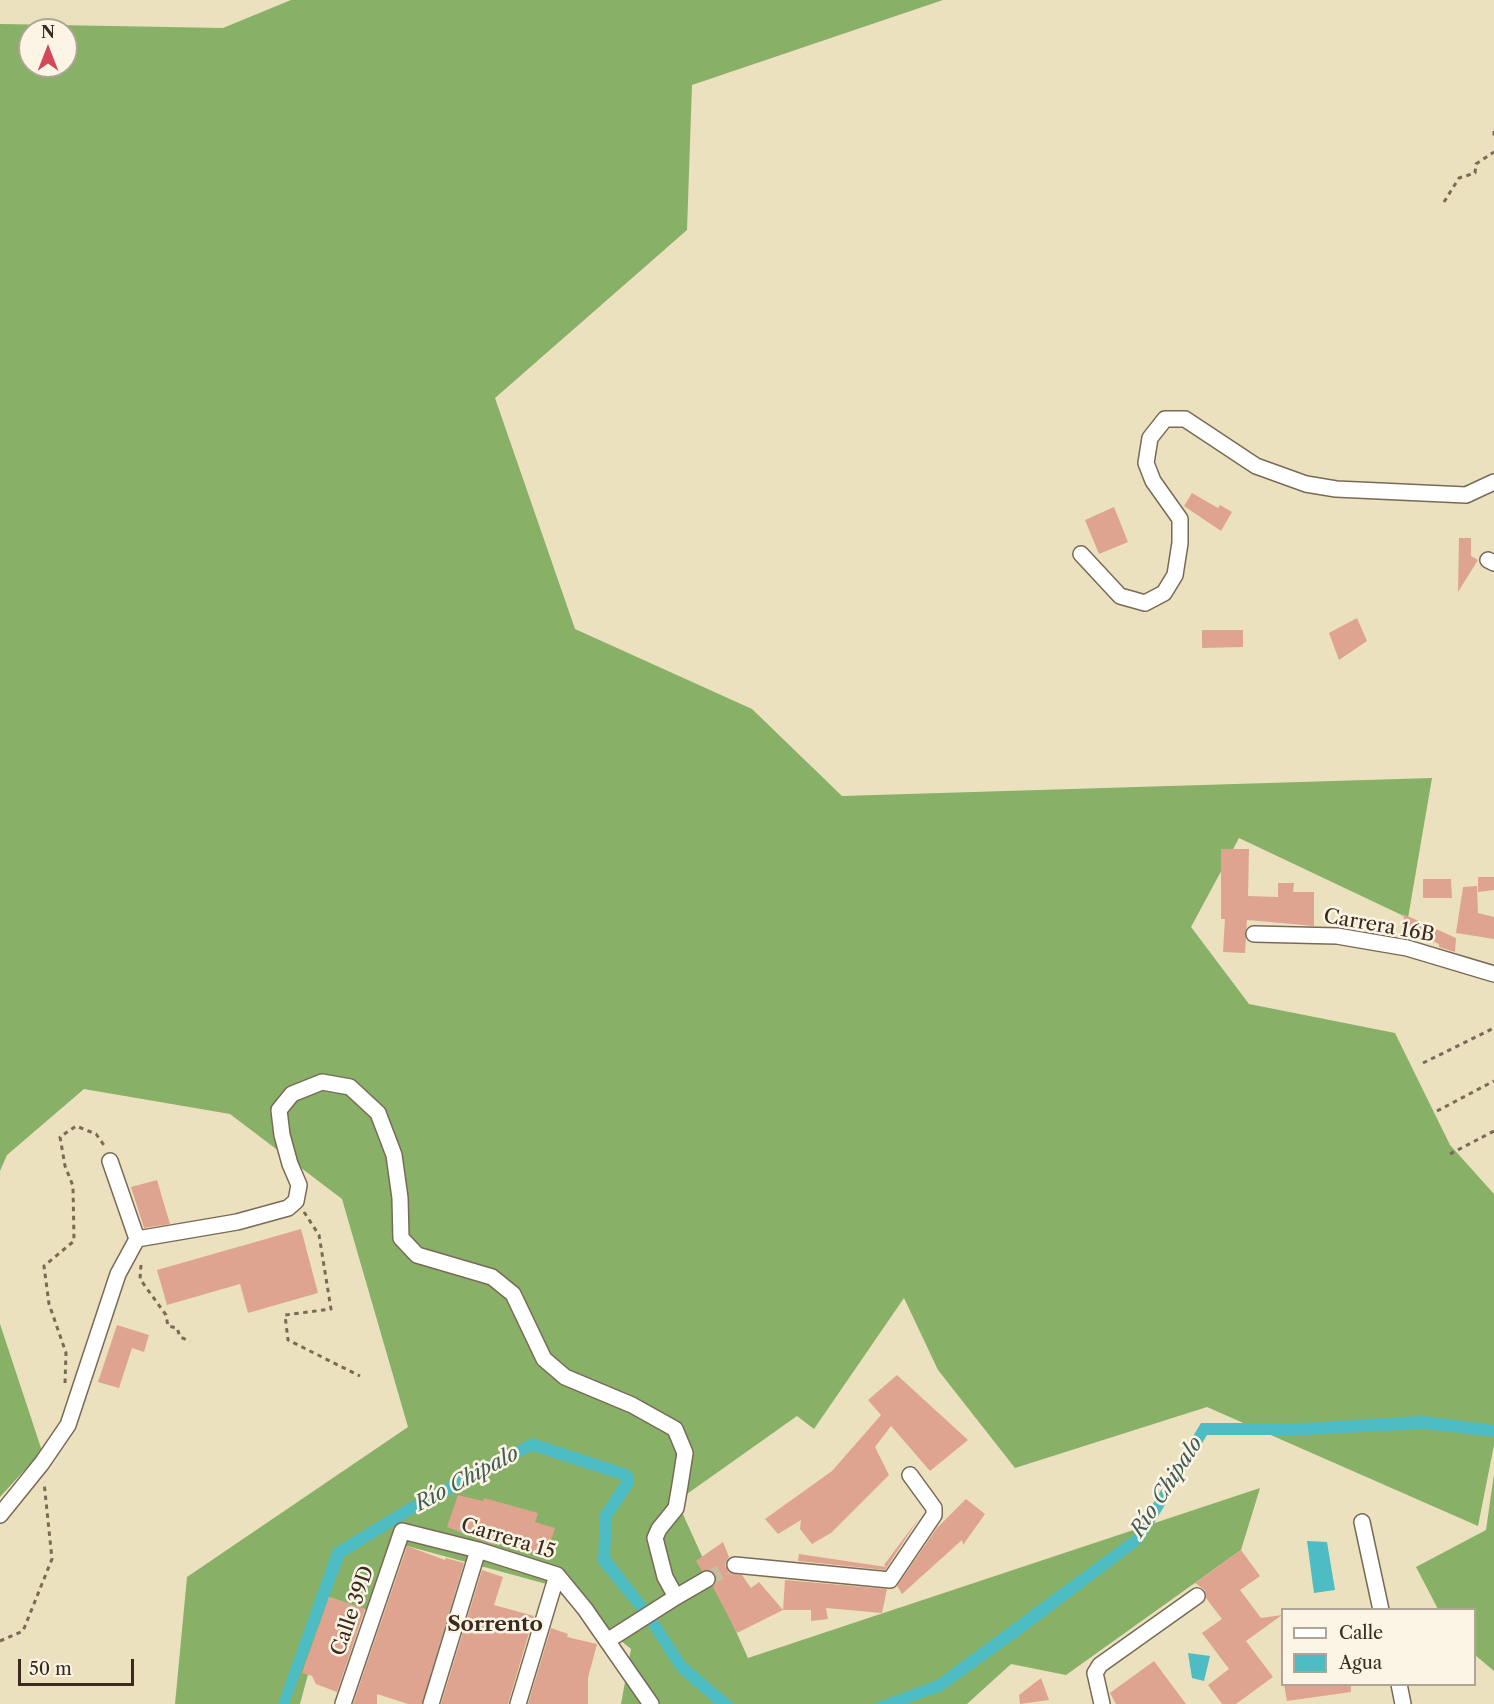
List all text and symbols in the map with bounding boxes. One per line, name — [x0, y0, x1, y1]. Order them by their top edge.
north arrow — [18, 18, 78, 78]
text: N — [41, 22, 55, 42]
street label: Carrera 16B — [1322, 904, 1436, 948]
water label: Río Chipalo — [1125, 1432, 1209, 1542]
water label: Río Chipalo — [411, 1441, 523, 1517]
street label: Carrera 15 — [458, 1513, 558, 1565]
street label: Calle 39D — [326, 1563, 380, 1659]
legend — [1281, 1608, 1476, 1686]
district label: Sorrento — [447, 1612, 543, 1638]
text: Calle — [1339, 1622, 1383, 1644]
scale bar — [21, 1647, 136, 1685]
text: Agua — [1339, 1652, 1382, 1674]
text: 50 m — [29, 1658, 72, 1680]

